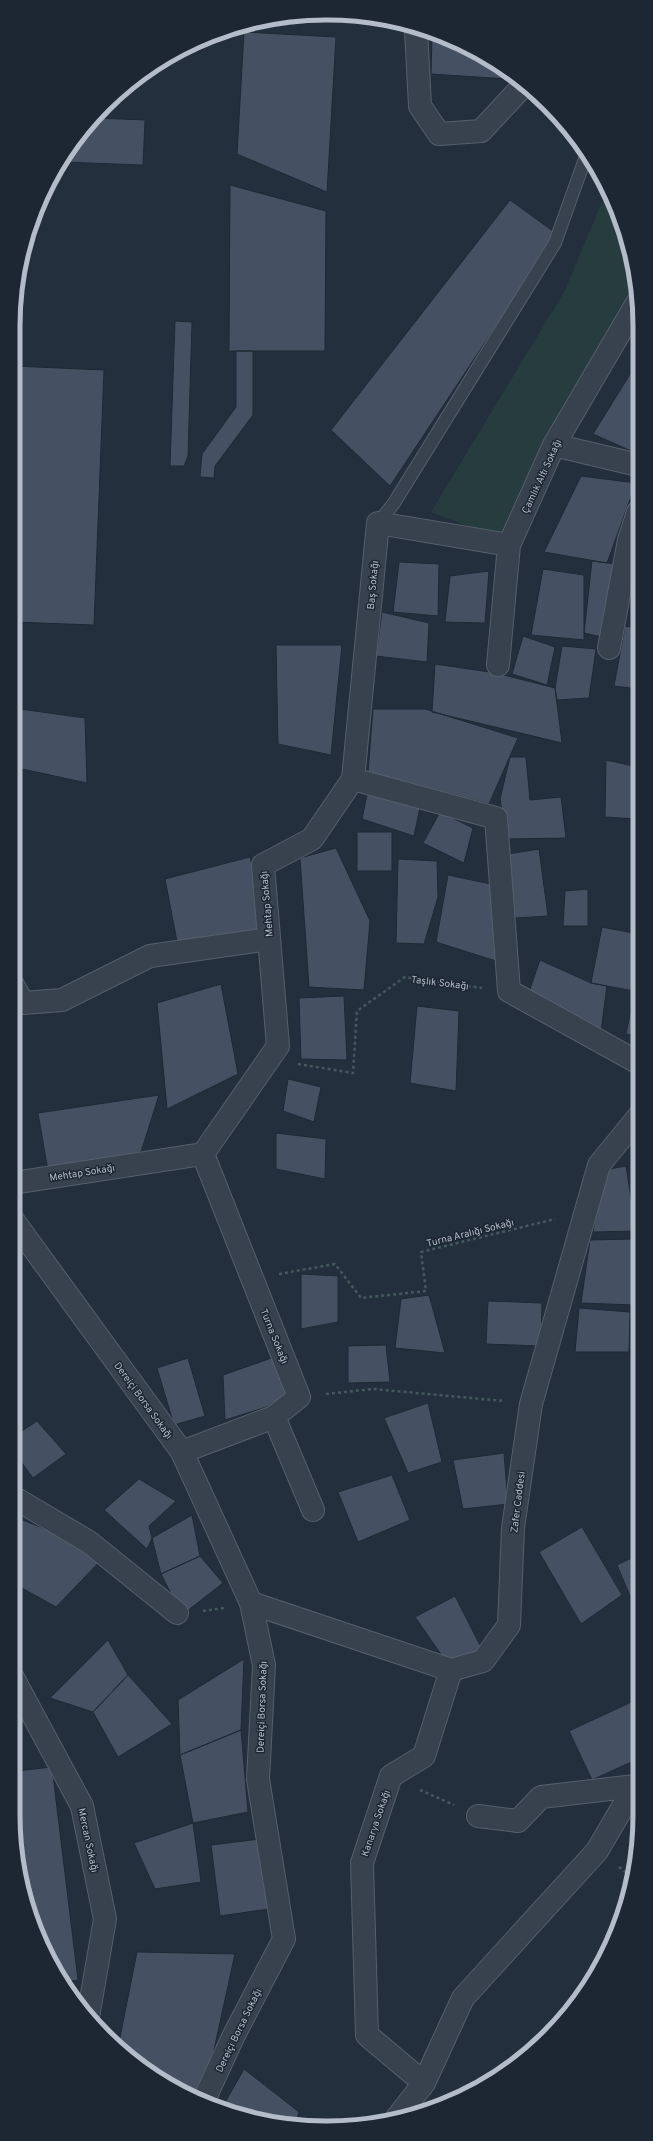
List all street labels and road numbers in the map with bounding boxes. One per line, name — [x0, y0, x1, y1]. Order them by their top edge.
street label: Çamlık Altı Sokağı — [519, 437, 565, 516]
street label: Baş Sokağı — [365, 560, 382, 610]
street label: Mehtap Sokağı — [258, 870, 277, 937]
street label: Taşlık Sokağı — [410, 974, 469, 993]
street label: Mehtap Sokağı — [49, 1162, 116, 1185]
street label: Turna Aralığı Sokağı — [425, 1216, 515, 1251]
street label: Turna Sokağı — [257, 1307, 291, 1366]
street label: Dereiçi Borsa Sokağı — [111, 1360, 175, 1442]
street label: Zafer Caddesi — [508, 1471, 529, 1534]
street label: Dereiçi Borsa Sokağı — [254, 1661, 271, 1753]
street label: Kanarya Sokağı — [359, 1788, 394, 1859]
street label: Mercan Sokağı — [74, 1807, 101, 1874]
street label: Dereiçi Borsa Sokağı — [213, 1986, 265, 2075]

